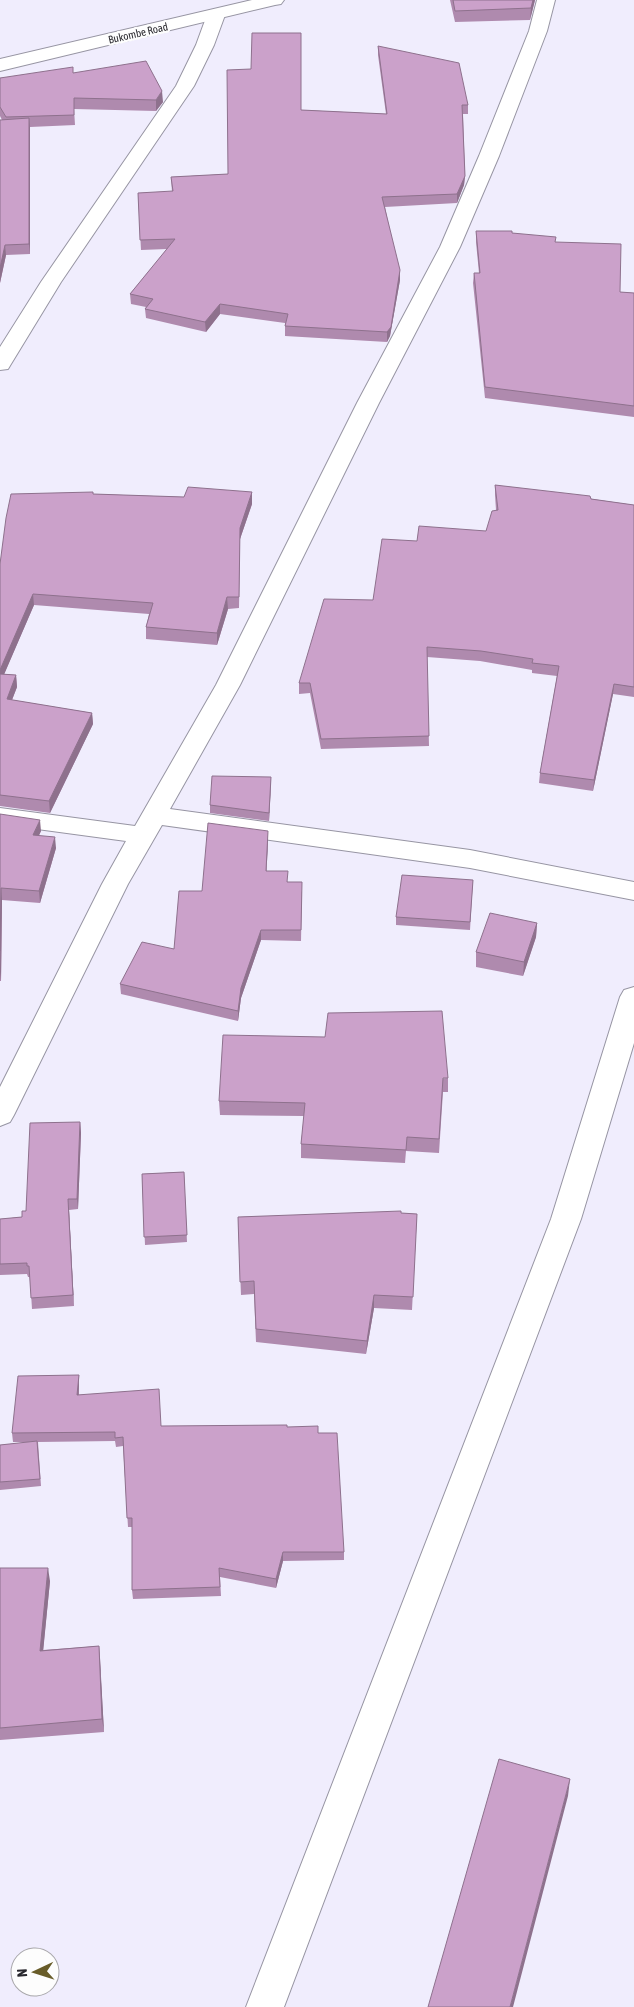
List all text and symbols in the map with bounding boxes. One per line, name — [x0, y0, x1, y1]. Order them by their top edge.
street label: Bukombe Road — [107, 20, 169, 46]
north arrow — [10, 1947, 60, 1997]
text: N — [14, 1968, 30, 1978]

